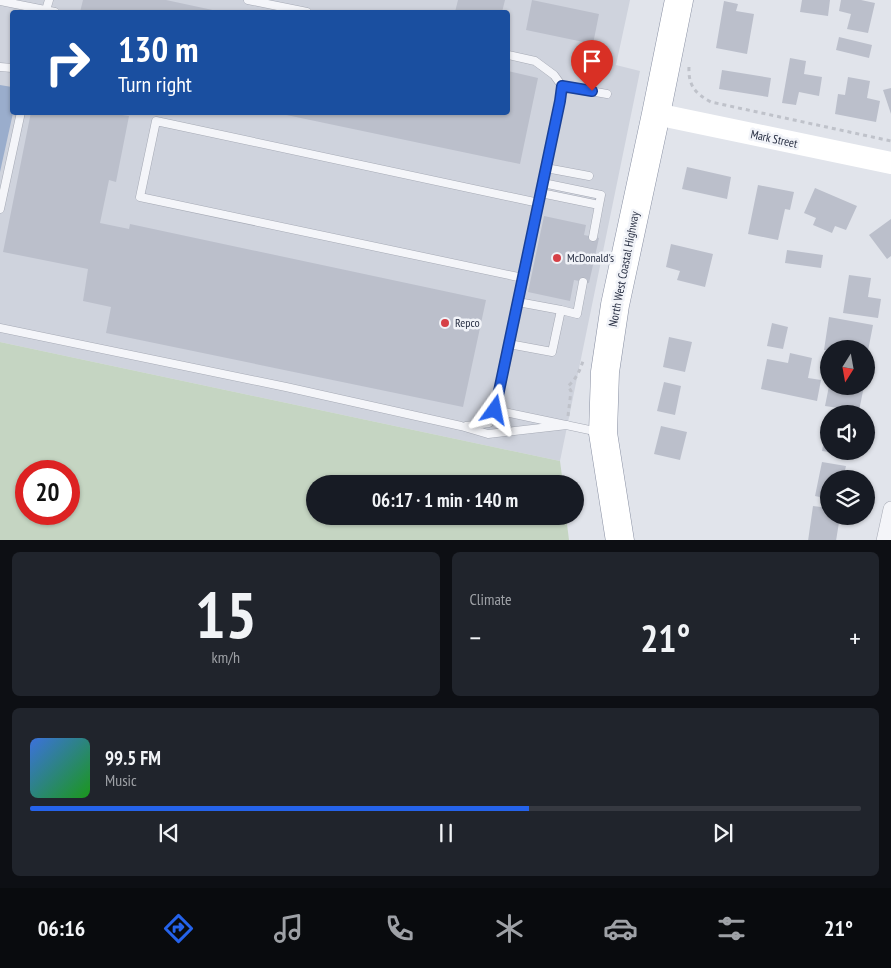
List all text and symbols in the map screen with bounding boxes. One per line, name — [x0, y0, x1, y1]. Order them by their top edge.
text: 130 m — [118, 26, 199, 72]
icon: right — [35, 30, 100, 95]
pin — [571, 40, 613, 91]
icon: arrive — [578, 47, 606, 75]
text: Turn right — [118, 70, 192, 98]
street label: Mark Street — [749, 126, 800, 151]
street label: North West Coastal Highway — [605, 209, 642, 328]
place label: McDonald's — [567, 250, 614, 265]
marker: McDonald's — [551, 252, 563, 264]
place label: Repco — [455, 315, 480, 330]
marker: Repco — [439, 317, 451, 329]
north arrow — [820, 340, 875, 395]
map controls — [820, 340, 875, 525]
position arrow — [468, 383, 520, 435]
button: sound — [820, 405, 875, 460]
speed limit sign: 20 — [15, 460, 80, 525]
button: layers — [820, 470, 875, 525]
text: 06:17 · 1 min · 140 m — [372, 488, 518, 512]
text: 15 — [195, 572, 257, 656]
text: Climate — [470, 589, 512, 609]
text: 21° — [640, 613, 690, 662]
text: − — [470, 619, 481, 656]
text: + — [849, 619, 861, 656]
text: km/h — [212, 647, 240, 667]
text: 99.5 FM — [105, 746, 161, 770]
text: Music — [105, 770, 137, 790]
icon: previous — [155, 819, 183, 847]
icon: pause — [432, 819, 460, 847]
icon: next — [709, 819, 737, 847]
icon: directions — [161, 911, 196, 946]
icon: music — [271, 911, 306, 946]
icon: phone — [382, 911, 417, 946]
icon: climate — [492, 911, 527, 946]
icon: car — [603, 911, 638, 946]
icon: filters — [714, 911, 749, 946]
text: 06:16 — [38, 914, 85, 942]
text: 21° — [824, 914, 853, 942]

